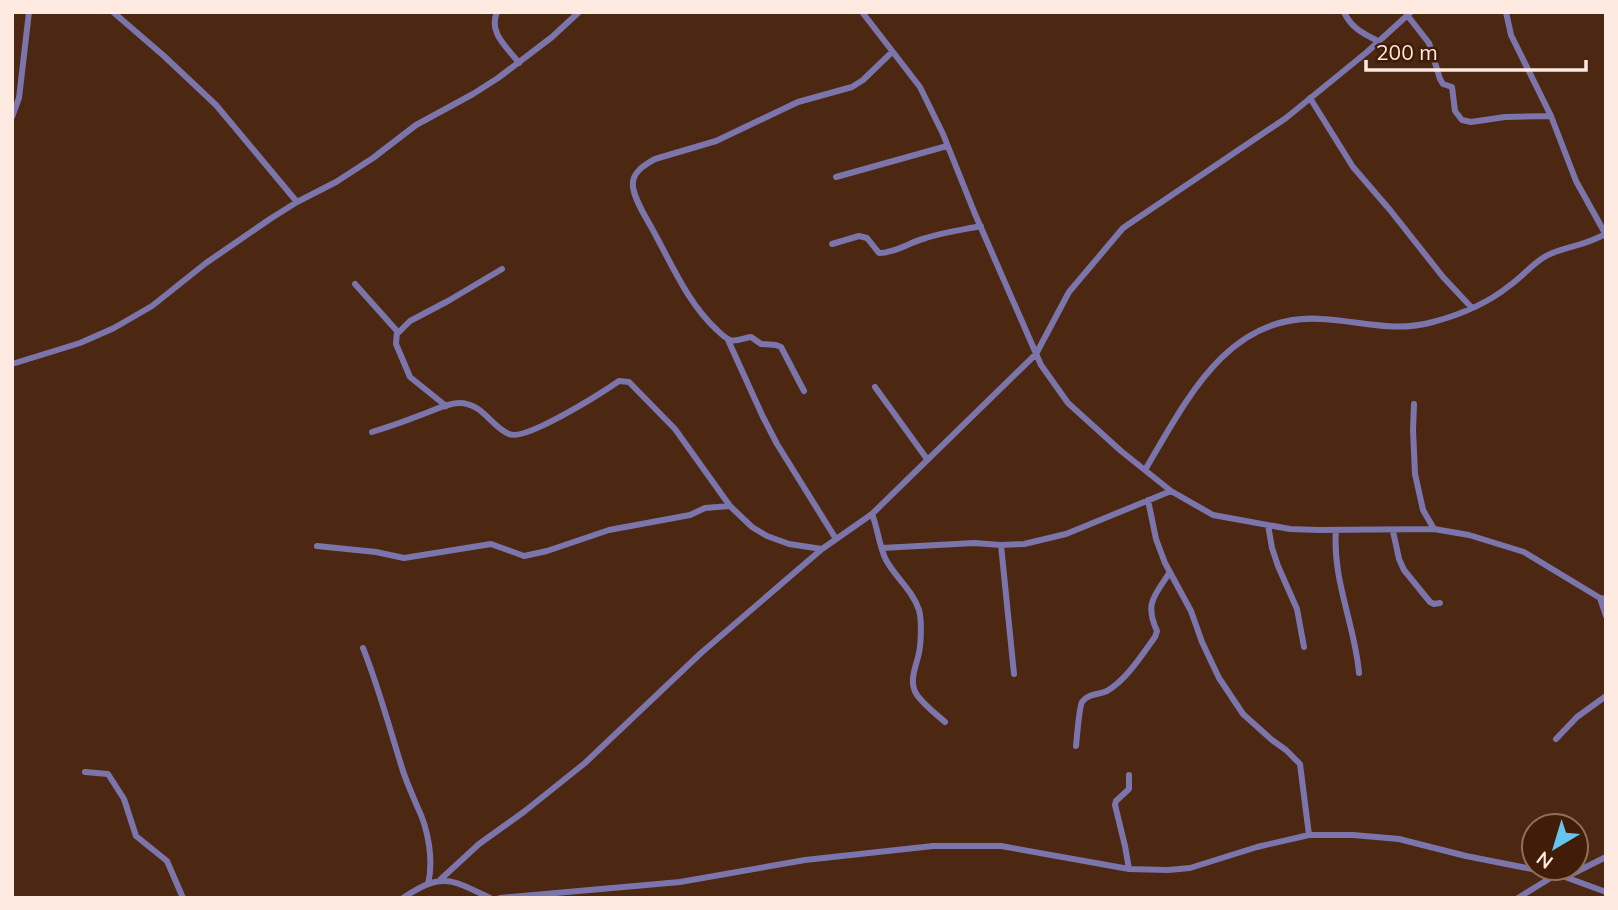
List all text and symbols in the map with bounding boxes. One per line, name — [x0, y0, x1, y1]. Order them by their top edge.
scale bar — [1366, 28, 1586, 72]
text: 200 m — [1376, 39, 1438, 65]
north arrow — [1520, 812, 1590, 882]
text: N — [1531, 847, 1558, 874]

